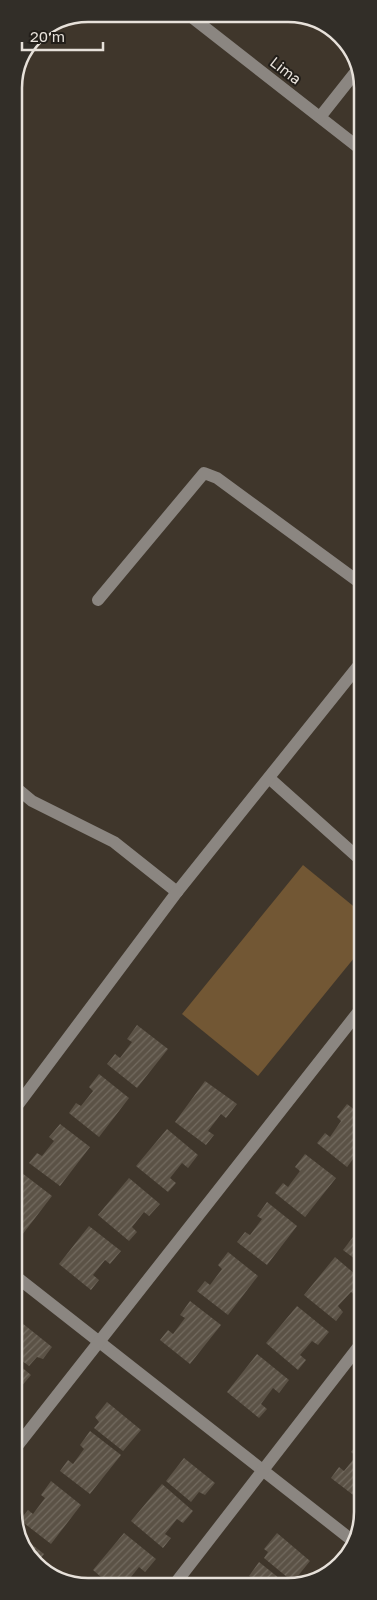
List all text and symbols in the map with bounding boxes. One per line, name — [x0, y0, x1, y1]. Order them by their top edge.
scale bar — [22, 20, 104, 52]
text: 20 m — [30, 27, 65, 45]
street label: Lima — [267, 52, 305, 88]

